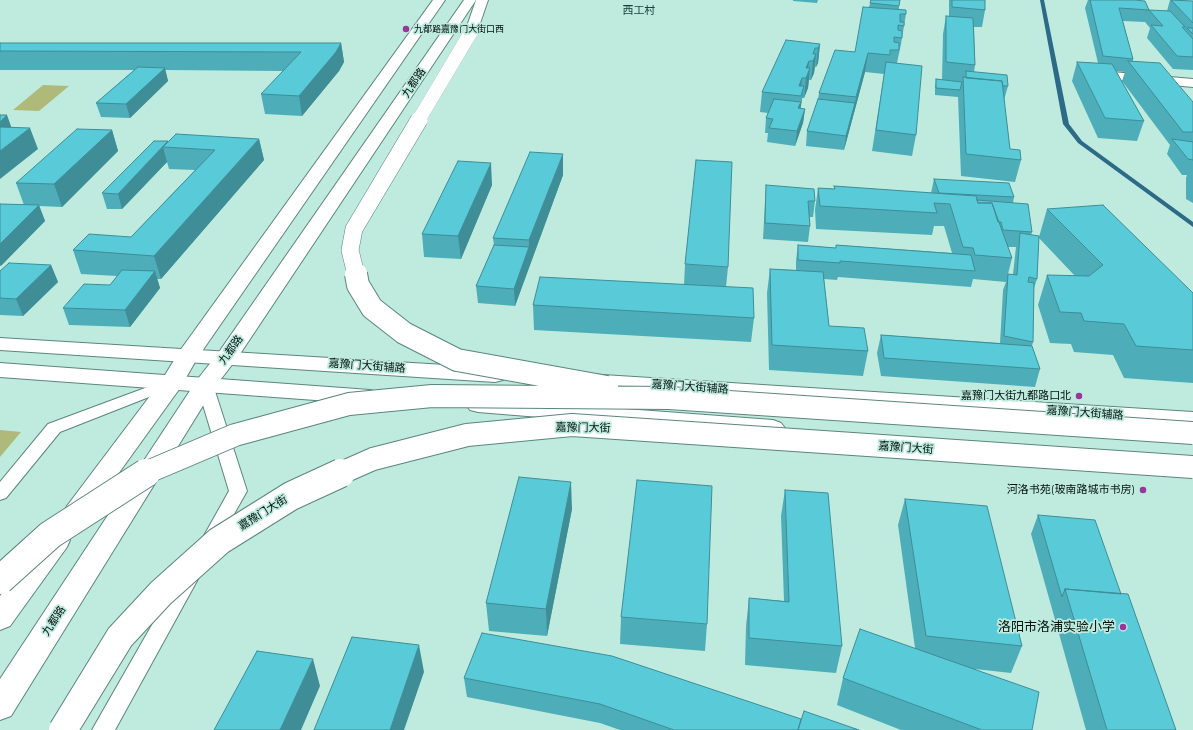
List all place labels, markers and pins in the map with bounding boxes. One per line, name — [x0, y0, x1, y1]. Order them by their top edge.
marker: 九都路嘉豫门大街口西 — [401, 24, 411, 34]
place label: 九都路嘉豫门大街口西 — [414, 24, 504, 34]
place label: 嘉豫门大街九都路口北 — [961, 389, 1071, 403]
marker: 嘉豫门大街九都路口北 — [1074, 391, 1084, 401]
place label: 河洛书苑(玻南路城市书房) — [1007, 483, 1135, 497]
marker: 河洛书苑(玻南路城市书房) — [1138, 485, 1148, 495]
place label: 洛阳市洛浦实验小学 — [998, 619, 1115, 635]
marker: 洛阳市洛浦实验小学 — [1118, 622, 1128, 632]

